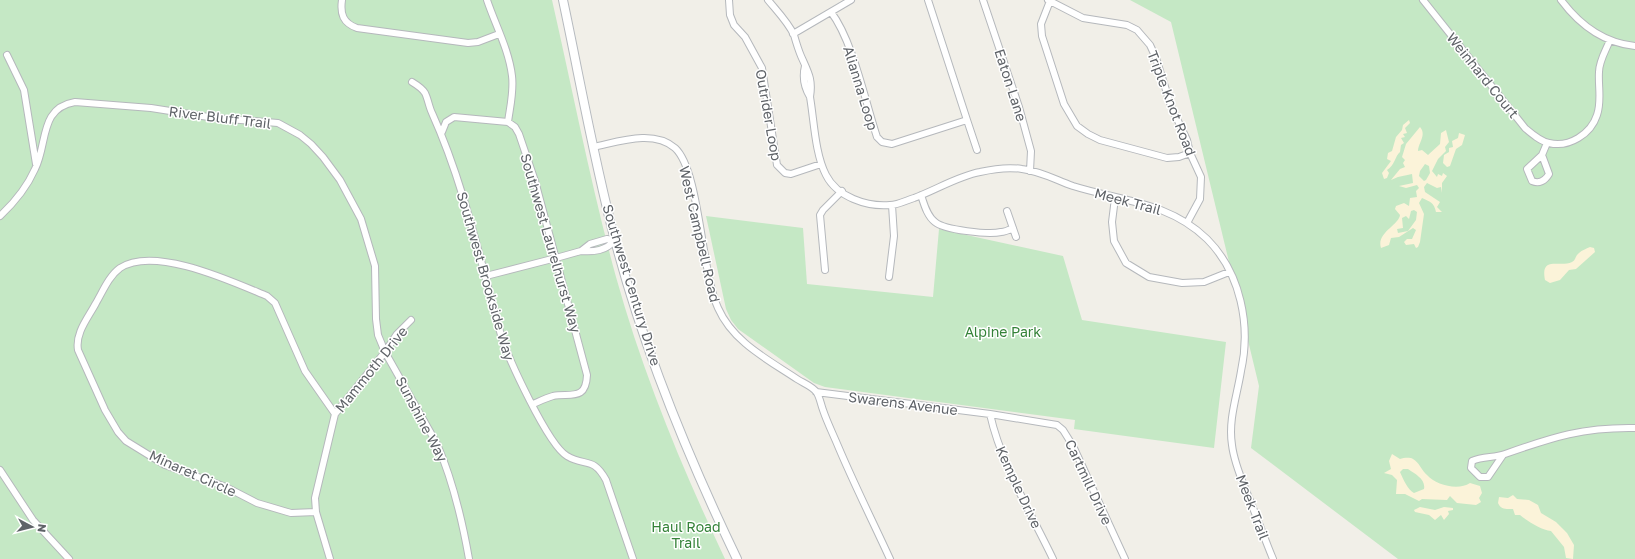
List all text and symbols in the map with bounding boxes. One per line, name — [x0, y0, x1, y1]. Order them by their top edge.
street label: Weinhard Court — [1443, 29, 1523, 121]
street label: Alianna Loop — [840, 44, 882, 132]
street label: Eaton Lane — [991, 47, 1031, 123]
street label: Triple Knot Road — [1144, 48, 1200, 158]
street label: Outrider Loop — [753, 68, 785, 162]
street label: River Bluff Trail — [168, 102, 272, 132]
street label: Southwest Laurelhurst Way — [517, 151, 585, 335]
street label: West Campbell Road — [676, 164, 724, 304]
street label: Meek Trail — [1093, 184, 1163, 218]
street label: Southwest Brookside Way — [454, 190, 518, 363]
street label: Southwest Century Drive — [599, 202, 665, 368]
street label: Mammoth Drive — [331, 323, 411, 415]
park label: Alpine Park — [965, 323, 1041, 340]
street label: Sunshine Way — [392, 373, 452, 465]
street label: Swarens Avenue — [847, 388, 959, 418]
street label: Cartmill Drive — [1062, 437, 1116, 527]
street label: Kemple Drive — [992, 443, 1046, 531]
street label: Minaret Circle — [147, 446, 239, 500]
street label: Meek Trail — [1233, 472, 1273, 542]
north arrow — [12, 507, 52, 547]
park label: Haul Road Trail — [651, 518, 721, 551]
text: N — [35, 523, 49, 533]

